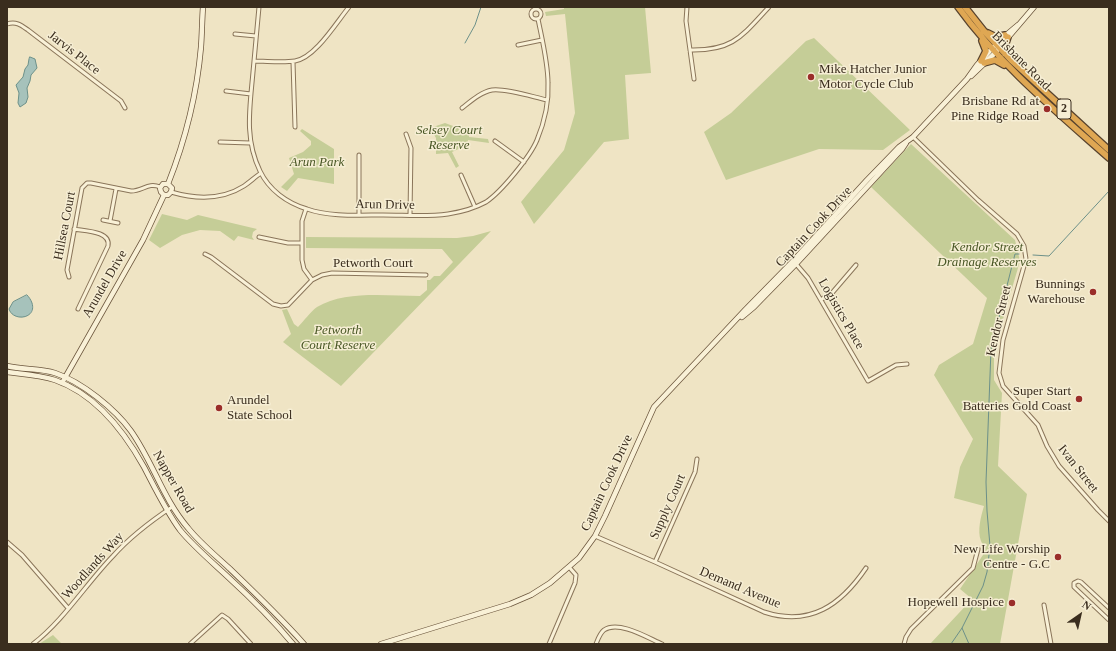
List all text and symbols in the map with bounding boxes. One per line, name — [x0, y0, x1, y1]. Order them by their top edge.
street label: Jarvis Place — [45, 28, 103, 78]
street label: Brisbane Road — [988, 28, 1054, 94]
place label: Mike Hatcher Junior Motor Cycle Club — [819, 62, 927, 93]
marker: Mike Hatcher Junior Motor Cycle Club — [806, 72, 816, 82]
place label: Brisbane Rd at Pine Ridge Road — [951, 94, 1039, 125]
road number: 2 — [1057, 99, 1071, 119]
marker: Brisbane Rd at Pine Ridge Road — [1042, 104, 1052, 114]
park label: Selsey Court Reserve — [416, 123, 482, 154]
park label: Arun Park — [290, 155, 344, 171]
street label: Captain Cook Drive — [773, 183, 855, 271]
street label: Hillsea Court — [51, 190, 79, 262]
street label: Arun Drive — [355, 197, 415, 213]
park label: Kendor Street Drainage Reserves — [937, 240, 1037, 271]
street label: Arundel Drive — [79, 247, 131, 321]
street label: Petworth Court — [333, 256, 413, 272]
street label: Logistics Place — [814, 276, 868, 352]
place label: Bunnings Warehouse — [1028, 277, 1085, 308]
street label: Kendor Street — [983, 284, 1015, 358]
marker: Bunnings Warehouse — [1088, 287, 1098, 297]
park label: Petworth Court Reserve — [301, 323, 375, 354]
place label: Super Start Batteries Gold Coast — [963, 384, 1071, 415]
place label: Arundel State School — [227, 393, 292, 424]
marker: Super Start Batteries Gold Coast — [1074, 394, 1084, 404]
marker: Arundel State School — [214, 403, 224, 413]
street label: Captain Cook Drive — [578, 432, 636, 534]
street label: Ivan Street — [1054, 442, 1102, 496]
street label: Napper Road — [149, 448, 197, 516]
street label: Supply Court — [647, 472, 689, 542]
street label: Woodlands Way — [59, 529, 127, 603]
place label: New Life Worship Centre - G.C — [954, 542, 1050, 573]
marker: New Life Worship Centre - G.C — [1053, 552, 1063, 562]
street label: Demand Avenue — [697, 564, 783, 612]
place label: Hopewell Hospice — [908, 595, 1004, 611]
north arrow — [1060, 595, 1100, 635]
marker: Hopewell Hospice — [1007, 598, 1017, 608]
text: N — [1080, 598, 1093, 612]

